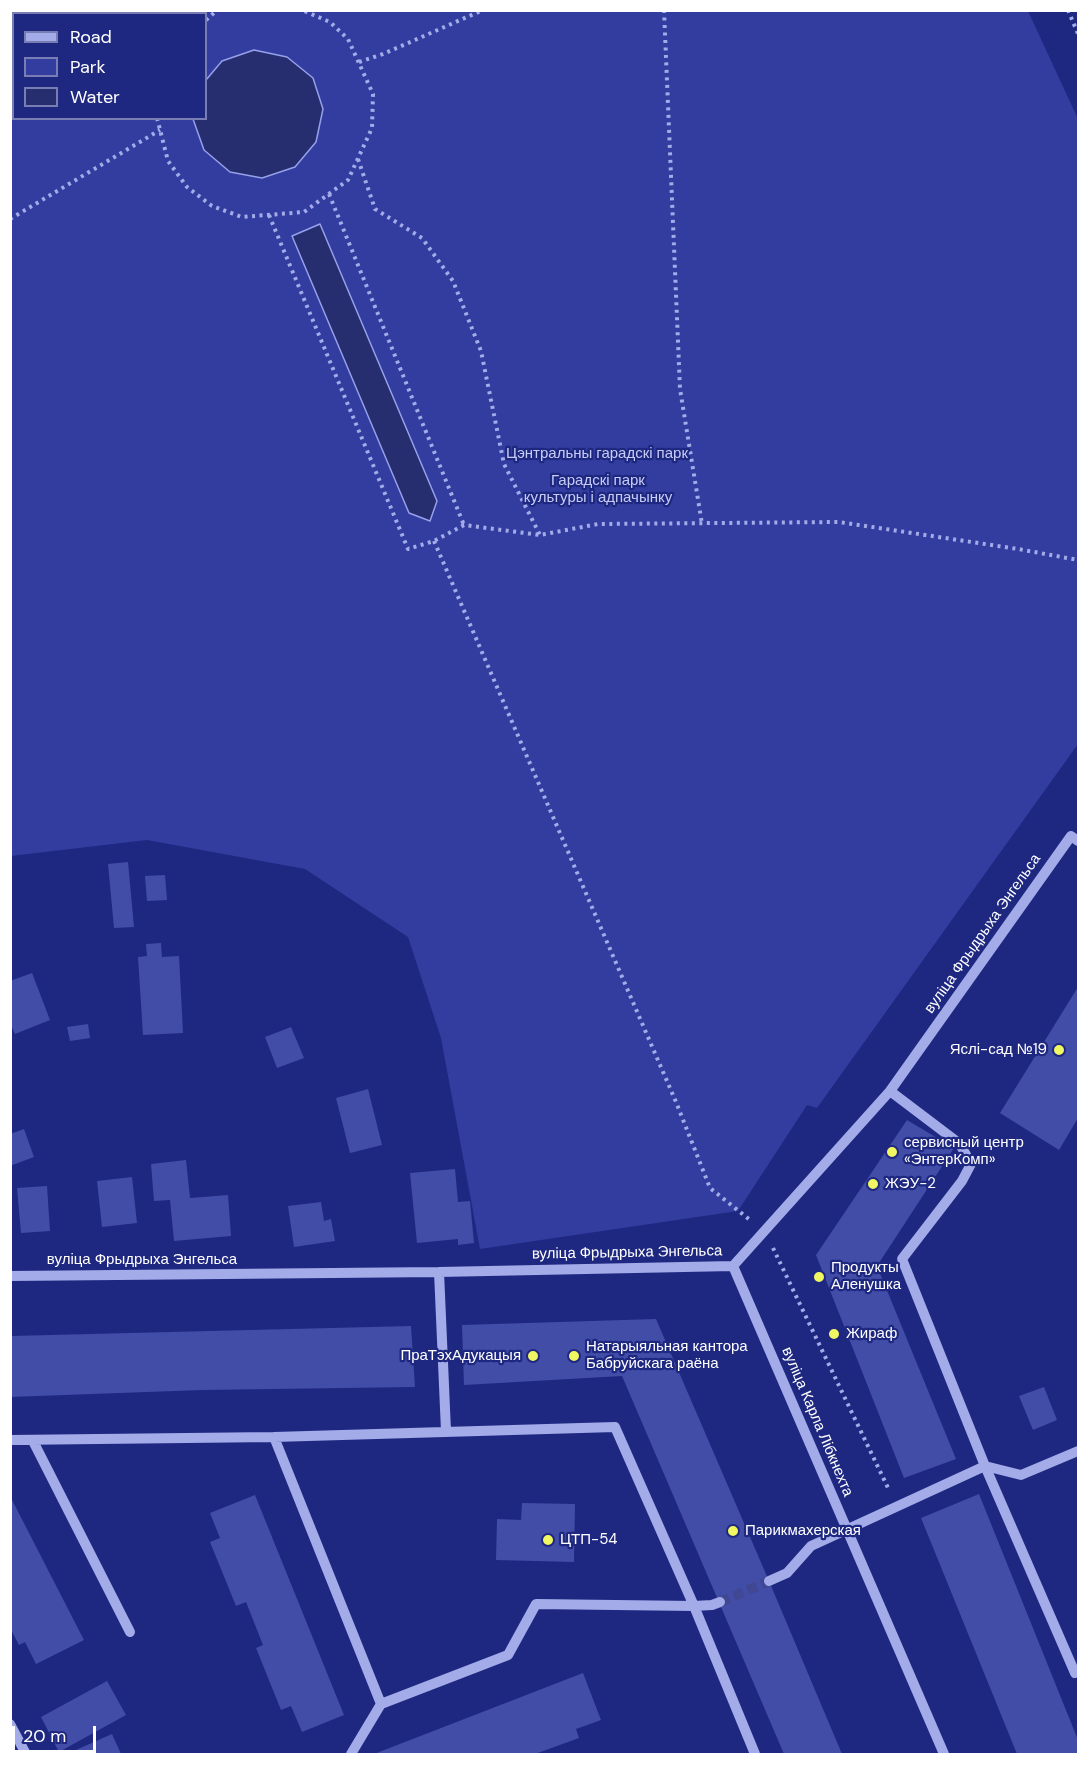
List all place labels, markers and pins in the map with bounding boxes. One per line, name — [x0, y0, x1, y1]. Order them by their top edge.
place label: Яслі-сад №19 — [950, 1041, 1047, 1059]
marker: Яслі-сад №19 — [1052, 1043, 1066, 1057]
place label: сервисный центр «ЭнтерКомп» — [904, 1134, 1024, 1169]
marker: сервисный центр «ЭнтерКомп» — [885, 1145, 899, 1159]
place label: ЖЭУ-2 — [885, 1175, 936, 1193]
marker: ЖЭУ-2 — [866, 1177, 880, 1191]
place label: Продукты Аленушка — [831, 1259, 901, 1294]
marker: Продукты Аленушка — [812, 1270, 826, 1284]
place label: Жираф — [846, 1325, 897, 1343]
marker: Жираф — [827, 1327, 841, 1341]
place label: Натарыяльная кантора Бабруйскага раёна — [586, 1338, 748, 1373]
place label: ПраТэхАдукацыя — [400, 1347, 521, 1365]
marker: ПраТэхАдукацыя — [526, 1349, 540, 1363]
marker: Натарыяльная кантора Бабруйскага раёна — [567, 1349, 581, 1363]
place label: Парикмахерская — [745, 1522, 861, 1540]
marker: Парикмахерская — [726, 1524, 740, 1538]
place label: ЦТП-54 — [560, 1531, 617, 1549]
marker: ЦТП-54 — [541, 1533, 555, 1547]

